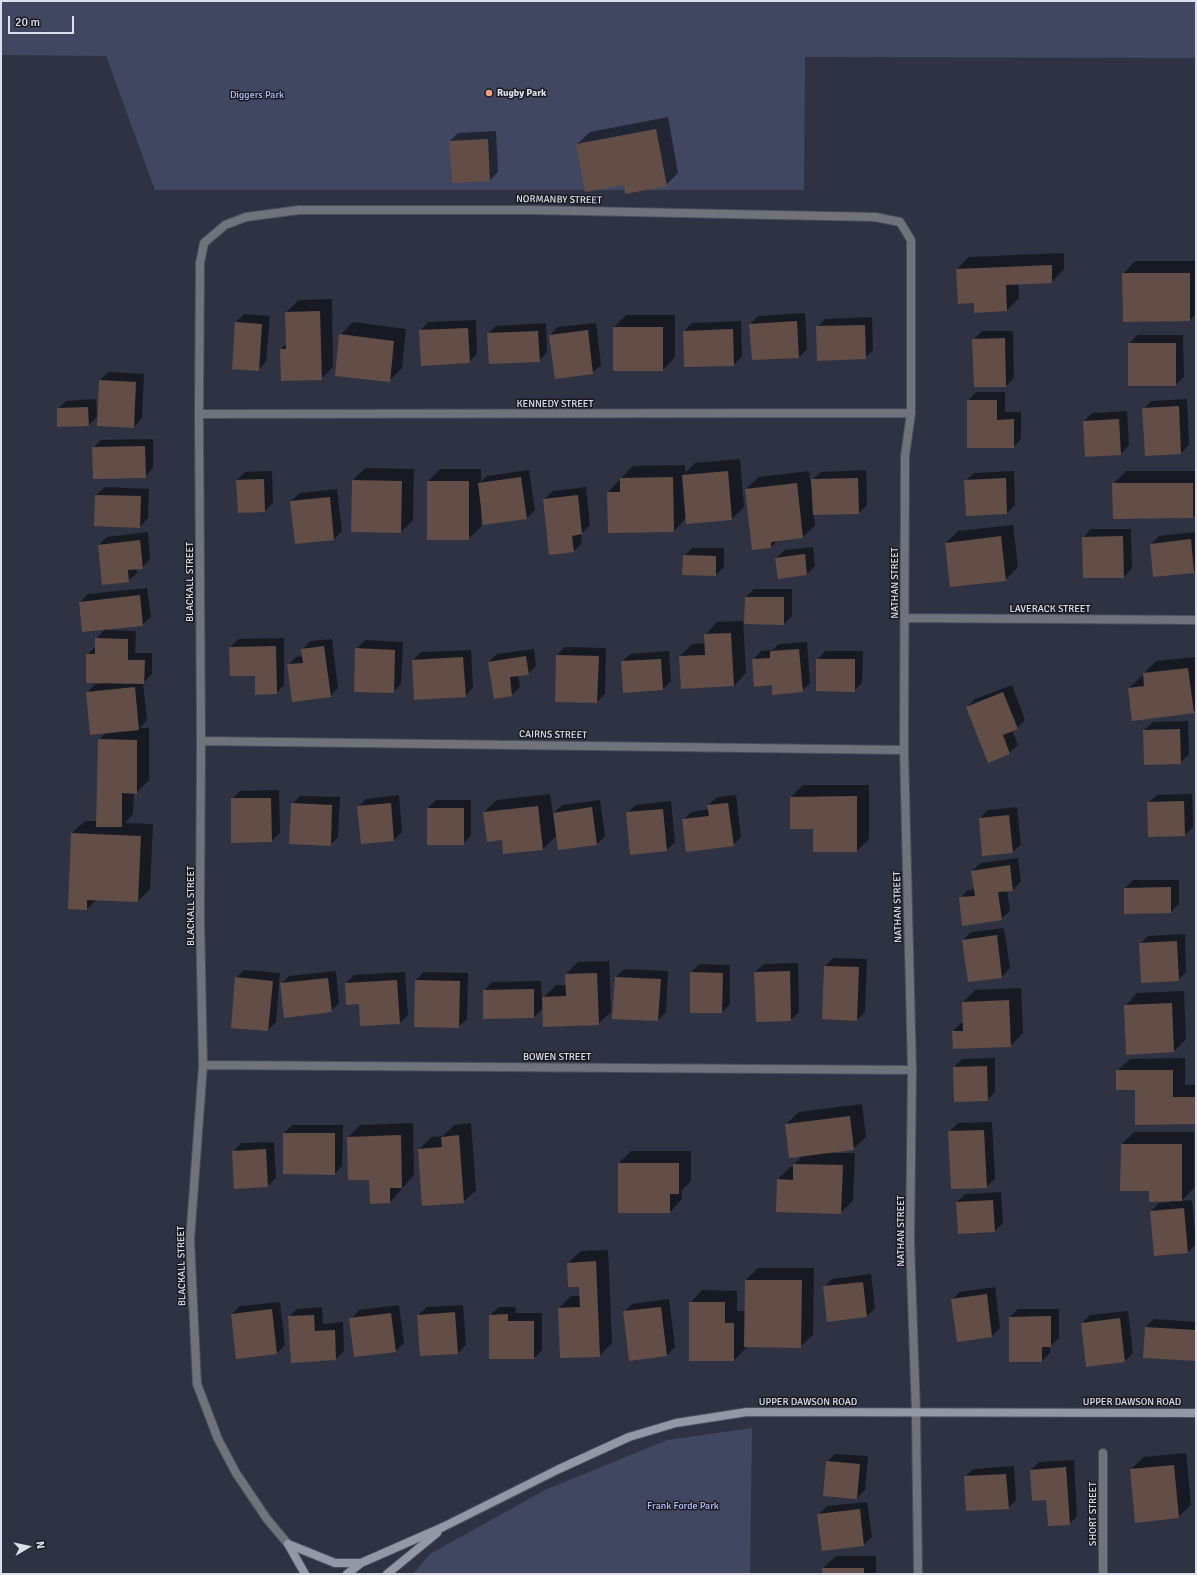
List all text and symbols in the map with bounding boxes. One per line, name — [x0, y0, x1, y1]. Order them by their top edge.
scale bar — [10, 8, 76, 34]
text: 20 m — [15, 15, 40, 30]
place label: Rugby Park — [497, 87, 546, 99]
marker: Rugby Park — [484, 88, 494, 98]
park label: Diggers Park — [230, 89, 284, 101]
street label: NORMANBY STREET — [516, 193, 602, 207]
street label: KENNEDY STREET — [517, 398, 593, 410]
street label: BLACKALL STREET — [184, 542, 196, 622]
street label: NATHAN STREET — [889, 547, 901, 619]
street label: LAVERACK STREET — [1010, 603, 1090, 615]
street label: CAIRNS STREET — [519, 728, 587, 742]
street label: BLACKALL STREET — [185, 866, 197, 946]
street label: NATHAN STREET — [891, 871, 905, 943]
street label: BOWEN STREET — [523, 1051, 591, 1063]
street label: NATHAN STREET — [895, 1195, 907, 1267]
street label: BLACKALL STREET — [175, 1226, 189, 1306]
street label: UPPER DAWSON ROAD — [759, 1396, 857, 1408]
street label: UPPER DAWSON ROAD — [1083, 1396, 1181, 1408]
street label: SHORT STREET — [1087, 1482, 1099, 1546]
park label: Frank Forde Park — [647, 1500, 719, 1512]
north arrow — [8, 1527, 48, 1567]
text: N — [33, 1540, 47, 1550]

